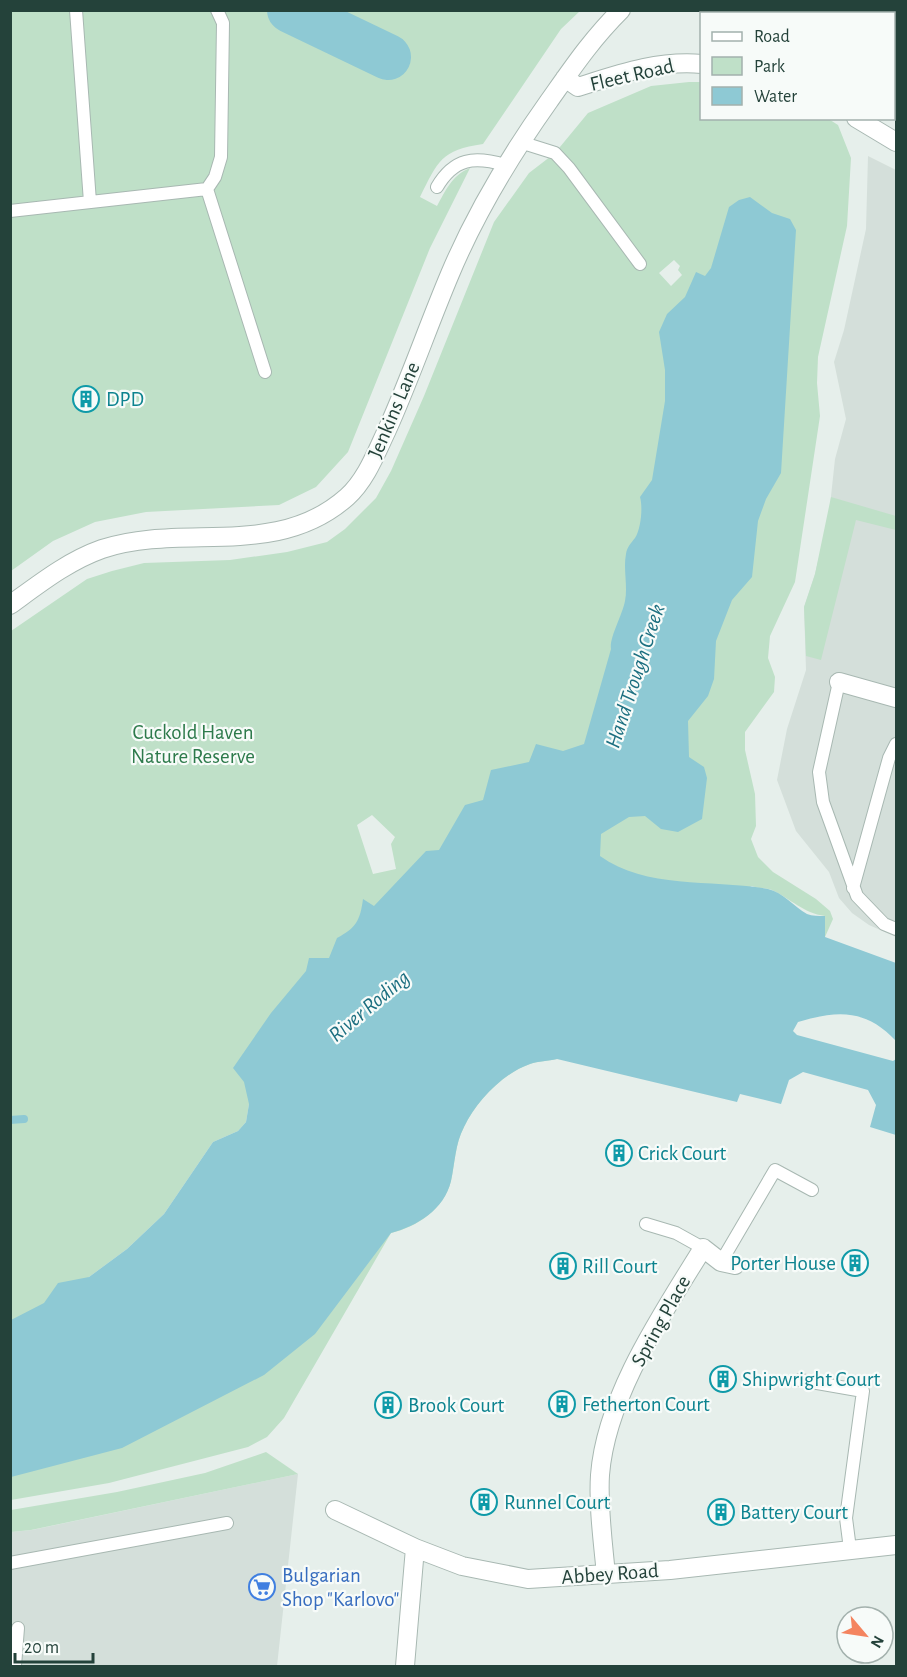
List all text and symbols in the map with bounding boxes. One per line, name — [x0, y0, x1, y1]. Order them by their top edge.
legend — [700, 12, 895, 120]
text: Road — [754, 28, 790, 46]
street label: Fleet Road — [588, 55, 676, 95]
text: Park — [754, 58, 786, 76]
text: Water — [754, 88, 797, 106]
street label: Jenkins Lane — [364, 359, 424, 461]
building icon: DPD — [71, 384, 101, 414]
place label: DPD — [106, 389, 144, 410]
water label: Hand Trough Creek — [601, 601, 669, 751]
park label: Cuckold Haven Nature Reserve — [131, 722, 255, 767]
water label: River Roding — [324, 966, 414, 1046]
building icon: Crick Court — [604, 1138, 634, 1168]
place label: Crick Court — [638, 1143, 727, 1164]
building icon: Porter House — [840, 1248, 870, 1278]
building icon: Rill Court — [548, 1251, 578, 1281]
place label: Porter House — [730, 1253, 836, 1274]
place label: Rill Court — [582, 1256, 658, 1277]
street label: Spring Place — [627, 1272, 695, 1370]
building icon: Shipwright Court — [708, 1364, 738, 1394]
place label: Shipwright Court — [742, 1369, 881, 1390]
building icon: Fetherton Court — [547, 1389, 577, 1419]
building icon: Brook Court — [373, 1390, 403, 1420]
place label: Fetherton Court — [582, 1394, 710, 1415]
place label: Brook Court — [408, 1395, 505, 1416]
building icon: Runnel Court — [469, 1487, 499, 1517]
place label: Runnel Court — [504, 1492, 611, 1513]
building icon: Battery Court — [706, 1497, 736, 1527]
place label: Battery Court — [740, 1502, 848, 1523]
street label: Abbey Road — [561, 1560, 660, 1588]
place label: Bulgarian Shop "Karlovo" — [282, 1565, 399, 1610]
supermarket icon: Bulgarian Shop "Karlovo" — [247, 1572, 277, 1602]
north arrow — [835, 1605, 895, 1665]
scale bar — [15, 1626, 93, 1664]
text: N — [868, 1633, 887, 1651]
text: 20 m — [24, 1639, 59, 1657]

